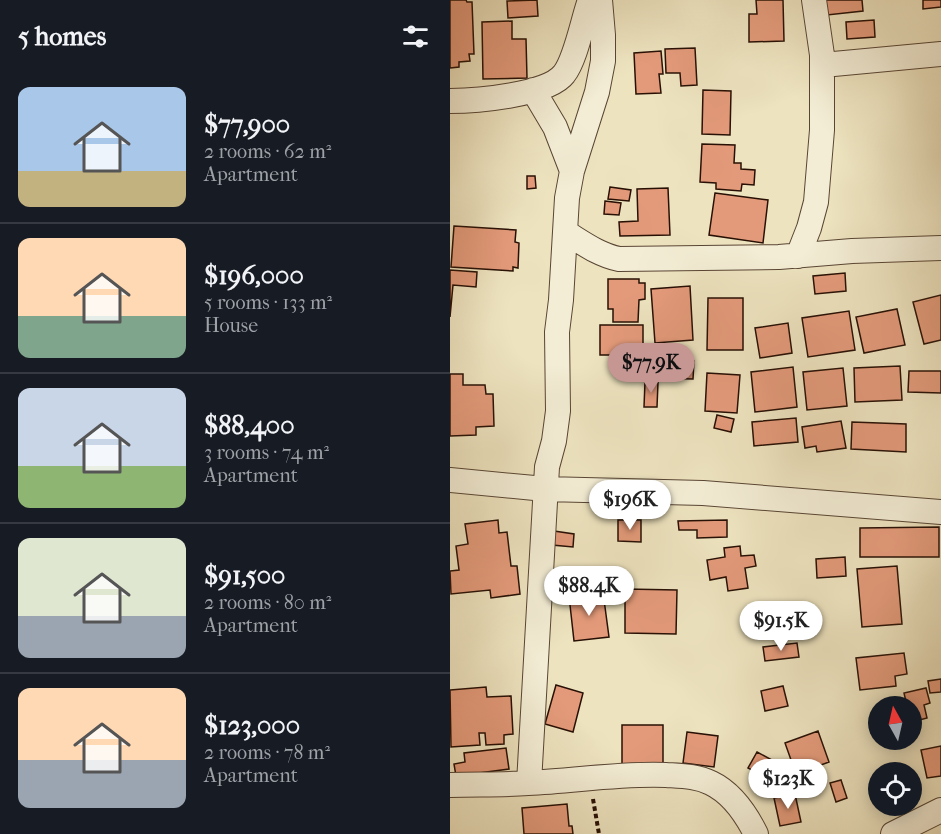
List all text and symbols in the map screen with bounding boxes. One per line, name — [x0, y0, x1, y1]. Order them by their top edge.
icon: filters — [399, 20, 432, 53]
text: 5 homes — [18, 21, 106, 52]
text: $77,900 — [204, 109, 290, 140]
icon: home — [66, 111, 138, 183]
text: 2 rooms · 62 m² — [204, 140, 331, 163]
text: Apartment — [204, 163, 298, 186]
text: $196,000 — [204, 260, 304, 291]
icon: home — [66, 262, 138, 334]
text: 5 rooms · 133 m² — [204, 291, 332, 314]
text: House — [204, 314, 258, 337]
pin: $77.9K — [602, 343, 700, 394]
text: $77.9K — [622, 351, 680, 374]
text: $88,400 — [204, 410, 295, 441]
icon: home — [66, 412, 138, 484]
text: 3 rooms · 74 m² — [204, 441, 329, 464]
text: Apartment — [204, 464, 298, 487]
pin: $196K — [588, 480, 672, 531]
text: $196K — [603, 488, 657, 511]
text: $91,500 — [204, 560, 285, 591]
icon: home — [66, 562, 138, 634]
pin: $88.4K — [540, 566, 638, 617]
text: $88.4K — [558, 574, 620, 597]
text: 2 rooms · 80 m² — [204, 591, 331, 614]
pin: $91.5K — [732, 601, 830, 652]
text: $91.5K — [754, 609, 808, 632]
text: Apartment — [204, 614, 298, 637]
north arrow — [868, 696, 922, 750]
map controls — [868, 696, 922, 816]
text: $123,000 — [204, 710, 300, 741]
icon: home — [66, 712, 138, 784]
text: 2 rooms · 78 m² — [204, 741, 330, 764]
pin: $123K — [746, 759, 830, 810]
button: locate — [868, 762, 922, 816]
text: Apartment — [204, 764, 298, 787]
text: $123K — [762, 767, 814, 790]

